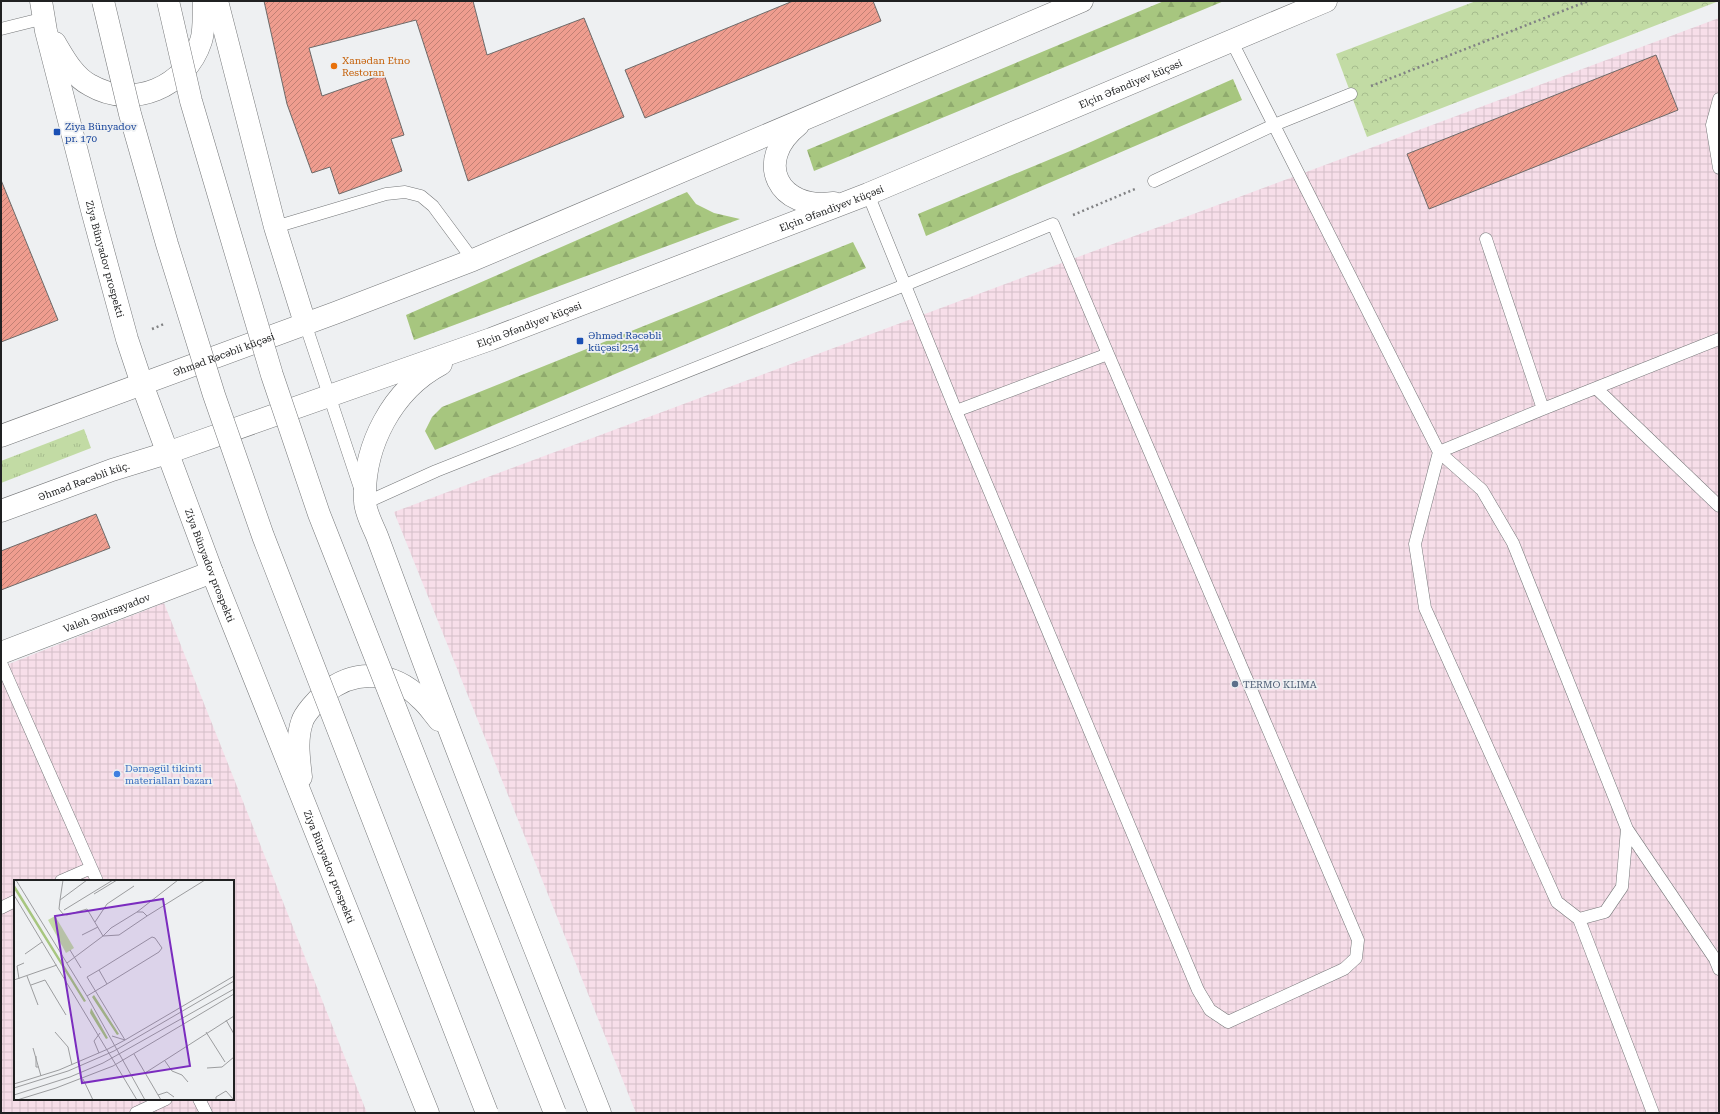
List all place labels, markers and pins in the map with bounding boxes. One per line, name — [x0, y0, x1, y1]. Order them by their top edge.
place label: Xanədan Etno Restoran — [342, 55, 410, 78]
marker: Xanədan Etno Restoran — [329, 61, 339, 71]
place label: Ziya Bünyadov pr. 170 — [65, 121, 137, 144]
marker: Ziya Bünyadov pr. 170 — [52, 127, 62, 137]
place label: Əhməd Rəcəbli küçəsi 254 — [588, 330, 662, 353]
marker: Əhməd Rəcəbli küçəsi 254 — [575, 336, 585, 346]
marker: TERMO KLIMA — [1230, 679, 1240, 689]
place label: TERMO KLIMA — [1243, 679, 1317, 690]
place label: Dərnəgül tikinti materialları bazarı — [125, 763, 212, 786]
marker: Dərnəgül tikinti materialları bazarı — [112, 769, 122, 779]

